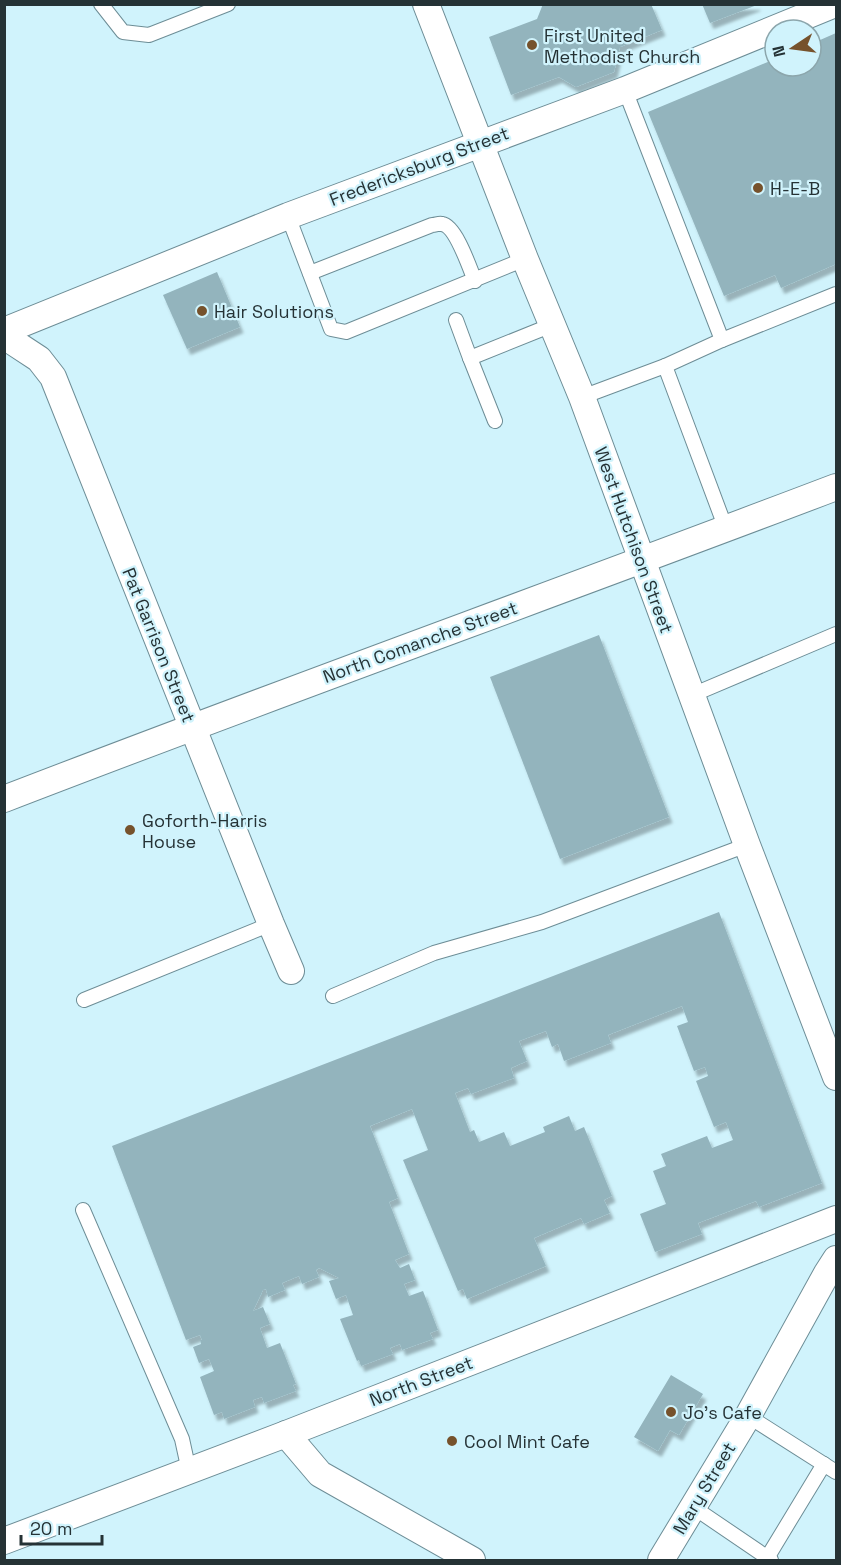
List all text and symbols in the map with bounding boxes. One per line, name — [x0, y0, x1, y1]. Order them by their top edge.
north arrow — [763, 18, 823, 78]
place label: First United Methodist Church — [544, 24, 700, 68]
marker: First United Methodist Church — [525, 38, 539, 52]
text: N — [767, 44, 790, 59]
street label: Fredericksburg Street — [326, 121, 512, 211]
place label: H-E-B — [770, 177, 820, 200]
marker: H-E-B — [751, 181, 765, 195]
place label: Hair Solutions — [214, 300, 334, 323]
marker: Hair Solutions — [195, 304, 209, 318]
street label: West Hutchison Street — [590, 444, 678, 636]
street label: Pat Garrison Street — [117, 564, 201, 726]
street label: North Comanche Street — [320, 596, 520, 688]
place label: Goforth-Harris House — [142, 809, 267, 853]
marker: Goforth-Harris House — [123, 823, 137, 837]
street label: North Street — [366, 1351, 476, 1411]
place label: Jo's Cafe — [683, 1401, 762, 1424]
marker: Jo's Cafe — [664, 1405, 678, 1419]
place label: Cool Mint Cafe — [464, 1430, 590, 1453]
marker: Cool Mint Cafe — [445, 1434, 459, 1448]
street label: Mary Street — [668, 1438, 740, 1538]
scale bar — [21, 1508, 102, 1546]
text: 20 m — [30, 1517, 73, 1540]

